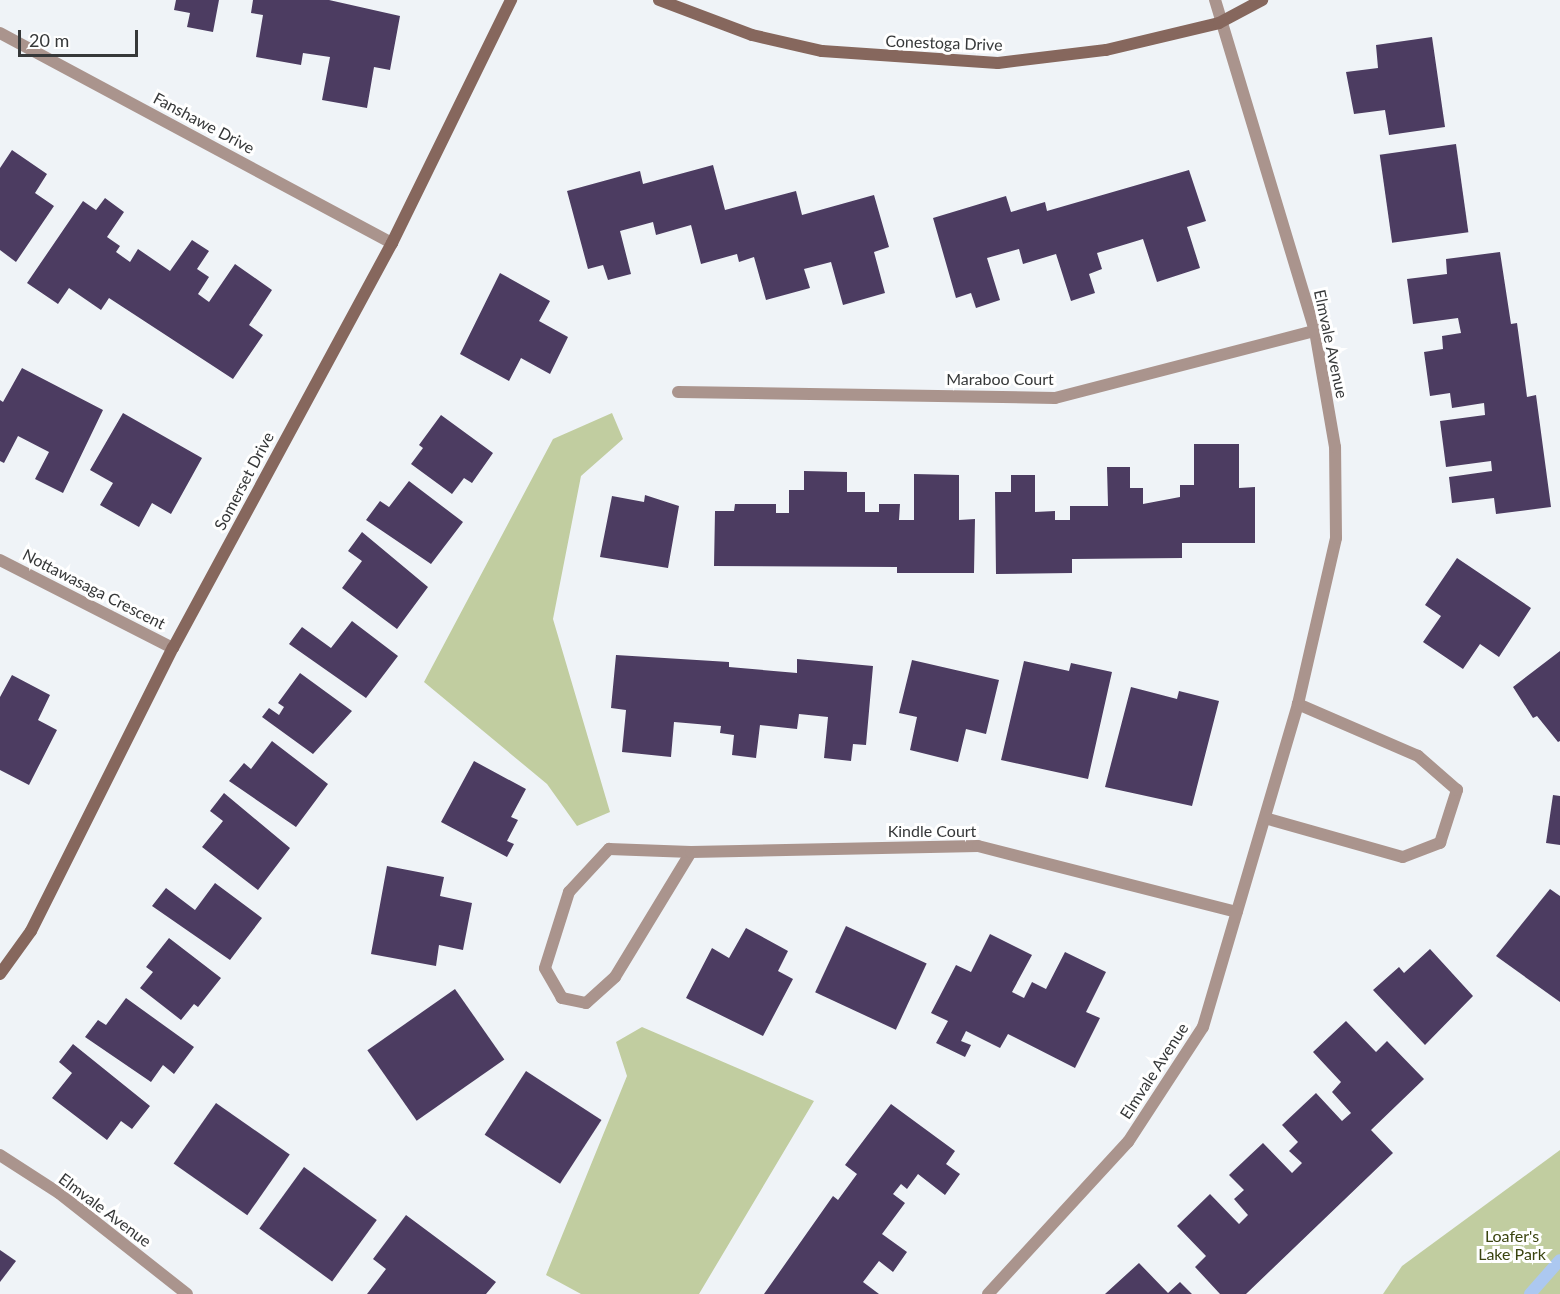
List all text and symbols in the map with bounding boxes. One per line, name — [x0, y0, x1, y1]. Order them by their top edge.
scale bar — [21, 18, 141, 56]
text: 20 m — [29, 29, 69, 51]
street label: Conestoga Drive — [885, 31, 1003, 55]
street label: Fanshawe Drive — [150, 88, 258, 158]
street label: Elmvale Avenue — [1310, 288, 1352, 400]
street label: Maraboo Court — [946, 369, 1054, 389]
street label: Somerset Drive — [210, 429, 278, 533]
street label: Nottawasaga Crescent — [20, 545, 168, 633]
street label: Kindle Court — [888, 821, 976, 841]
street label: Elmvale Avenue — [1116, 1019, 1192, 1123]
street label: Elmvale Avenue — [55, 1169, 155, 1251]
park label: Loafer's Lake Park — [1478, 1226, 1546, 1264]

